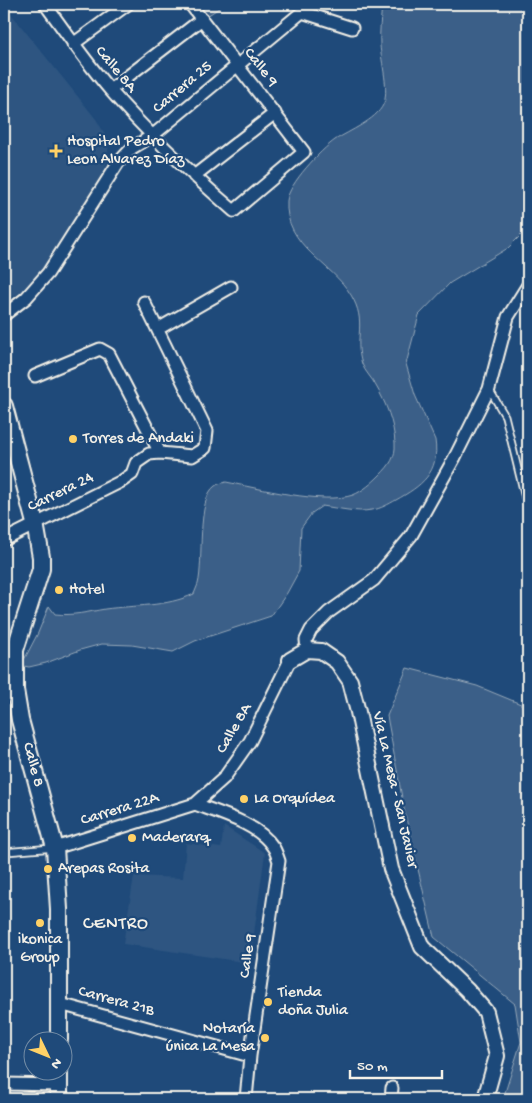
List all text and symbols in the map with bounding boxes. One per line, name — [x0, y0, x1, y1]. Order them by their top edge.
street label: Calle 8A — [90, 43, 141, 98]
street label: Calle 9 — [239, 45, 281, 91]
street label: Carrera 25 — [149, 58, 217, 118]
place label: Hospital Pedro Leon Alvarez Díaz — [67, 133, 185, 170]
marker: Hospital Pedro Leon Alvarez Díaz — [49, 144, 63, 158]
place label: Torres de Andaki — [82, 430, 194, 449]
marker: Torres de Andaki — [67, 433, 79, 445]
street label: Carrera 24 — [25, 469, 97, 517]
place label: Hotel — [69, 581, 105, 600]
marker: Hotel — [53, 584, 65, 596]
street label: Calle 8A — [213, 699, 258, 758]
street label: Vía La Mesa - San Javier — [367, 709, 422, 871]
street label: Calle 8 — [17, 741, 47, 790]
street label: Carrera 22A — [79, 789, 163, 831]
place label: La Orquídea — [254, 790, 336, 809]
marker: La Orquídea — [238, 793, 250, 805]
place label: Maderarq — [142, 829, 212, 848]
marker: Maderarq — [126, 832, 138, 844]
place label: Arepas Rosita — [58, 860, 150, 879]
marker: Arepas Rosita — [42, 863, 54, 875]
district label: CENTRO — [83, 914, 149, 935]
marker: ikonica Group — [34, 917, 46, 929]
place label: ikonica Group — [18, 931, 63, 968]
street label: Calle 9 — [236, 933, 262, 979]
street label: Carrera 21B — [76, 983, 157, 1021]
place label: Tienda doña Julia — [277, 984, 349, 1021]
marker: Tienda doña Julia — [262, 996, 274, 1008]
place label: Notaría única La Mesa — [166, 1020, 256, 1057]
north arrow — [22, 1030, 72, 1080]
marker: Notaría única La Mesa — [259, 1032, 271, 1044]
scale bar — [350, 1048, 442, 1080]
text: N — [46, 1054, 65, 1072]
text: 50 m — [357, 1058, 388, 1076]

